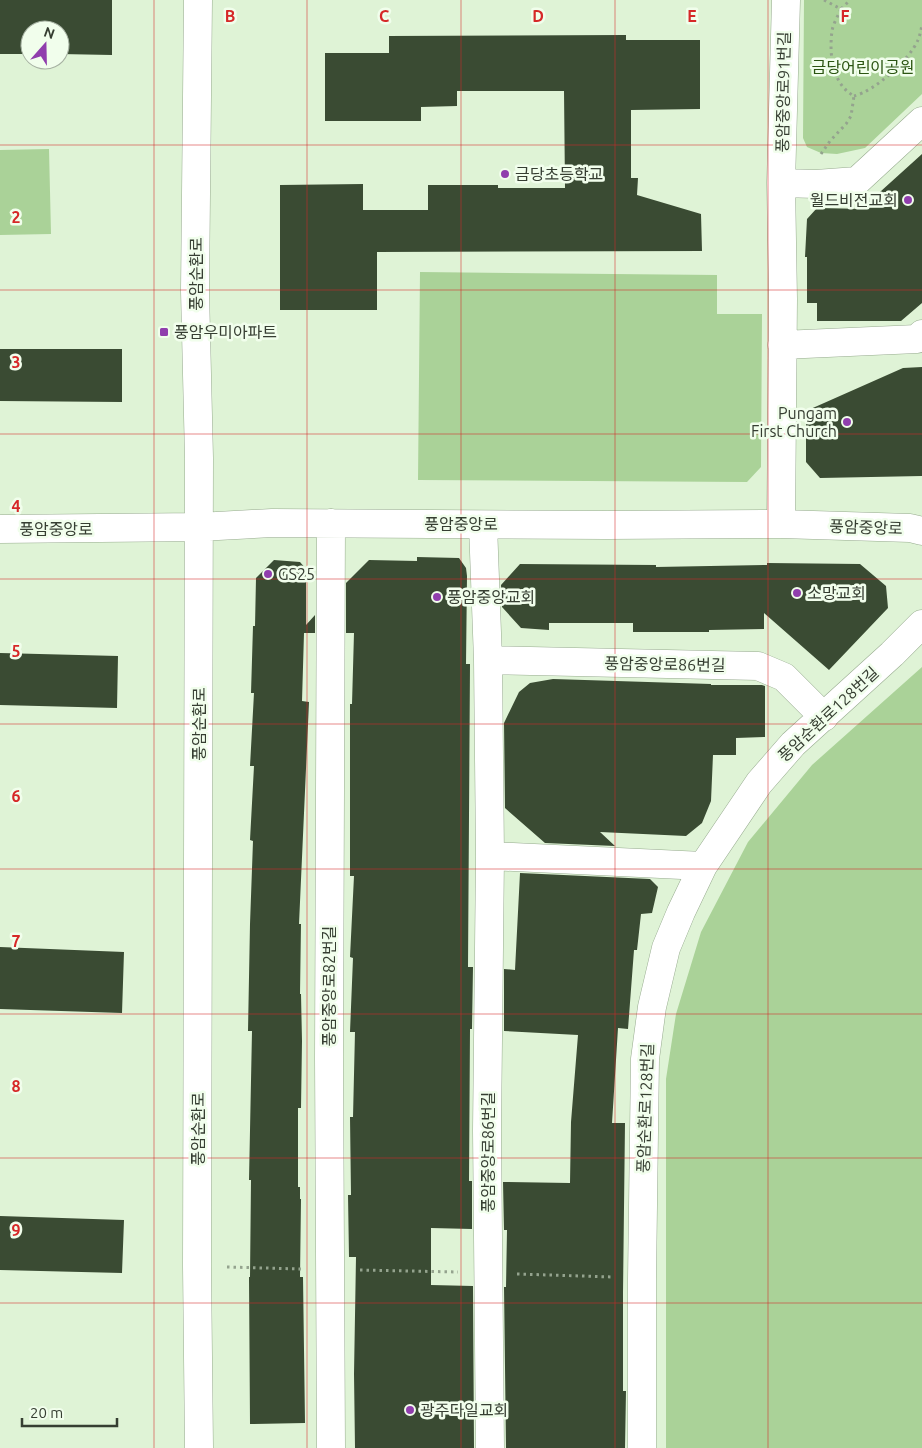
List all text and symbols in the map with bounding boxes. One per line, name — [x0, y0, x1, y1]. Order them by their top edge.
text: B — [225, 7, 235, 25]
text: C — [379, 7, 389, 25]
text: D — [532, 7, 544, 25]
text: E — [687, 7, 697, 25]
text: F — [841, 7, 850, 25]
north arrow — [20, 20, 70, 70]
text: N — [42, 23, 57, 42]
street label: 풍암중앙로91번길 — [773, 31, 793, 153]
park label: 금당어린이공원 — [811, 58, 915, 76]
place label: 금당초등학교 — [515, 165, 603, 183]
marker: 금당초등학교 — [499, 168, 511, 180]
place label: 월드비전교회 — [810, 191, 898, 209]
marker: 월드비전교회 — [902, 194, 914, 206]
text: 2 — [11, 208, 21, 226]
street label: 풍암순환로 — [187, 237, 205, 311]
place label: 풍암우미아파트 — [174, 323, 277, 341]
marker: 풍암우미아파트 — [158, 326, 170, 338]
text: 3 — [11, 353, 21, 371]
place label: Pungam First Church — [751, 404, 837, 440]
marker: Pungam First Church — [841, 416, 853, 428]
text: 4 — [11, 497, 21, 515]
street label: 풍암중앙로 — [424, 515, 498, 533]
street label: 풍암중앙로 — [829, 517, 903, 537]
street label: 풍암중앙로 — [19, 520, 93, 538]
place label: GS25 — [278, 565, 315, 583]
marker: GS25 — [262, 568, 274, 580]
place label: 소망교회 — [807, 584, 866, 602]
marker: 소망교회 — [791, 587, 803, 599]
place label: 풍암중앙교회 — [447, 588, 535, 606]
marker: 풍암중앙교회 — [431, 591, 443, 603]
text: 5 — [11, 642, 21, 660]
street label: 풍암중앙로86번길 — [604, 654, 726, 674]
street label: 풍암순환로128번길 — [774, 663, 882, 765]
street label: 풍암순환로 — [190, 687, 208, 761]
text: 6 — [11, 787, 21, 805]
street label: 풍암중앙로82번길 — [320, 925, 338, 1047]
text: 7 — [11, 932, 21, 950]
street label: 풍암순환로128번길 — [634, 1043, 656, 1173]
text: 8 — [11, 1077, 21, 1095]
street label: 풍암중앙로86번길 — [479, 1091, 497, 1213]
street label: 풍암순환로 — [189, 1092, 207, 1166]
text: 9 — [11, 1221, 21, 1239]
scale bar — [22, 1396, 118, 1428]
place label: 광주다일교회 — [420, 1401, 508, 1419]
text: 20 m — [30, 1404, 63, 1421]
marker: 광주다일교회 — [404, 1404, 416, 1416]

